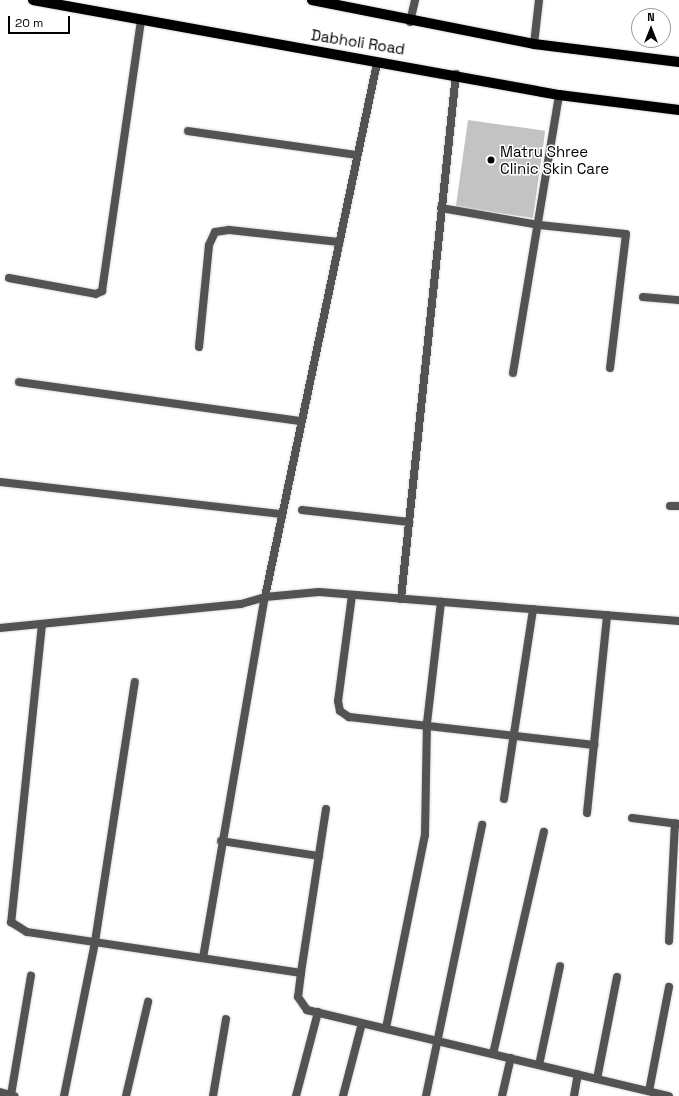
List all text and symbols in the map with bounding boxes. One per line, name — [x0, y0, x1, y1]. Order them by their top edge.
scale bar — [10, 8, 72, 34]
north arrow — [631, 8, 671, 48]
text: N — [647, 10, 655, 24]
text: 20 m — [15, 15, 43, 31]
street label: Dabholi Road — [310, 26, 406, 58]
place label: Matru Shree Clinic Skin Care — [500, 142, 609, 177]
marker: Matru Shree Clinic Skin Care — [485, 154, 497, 166]

